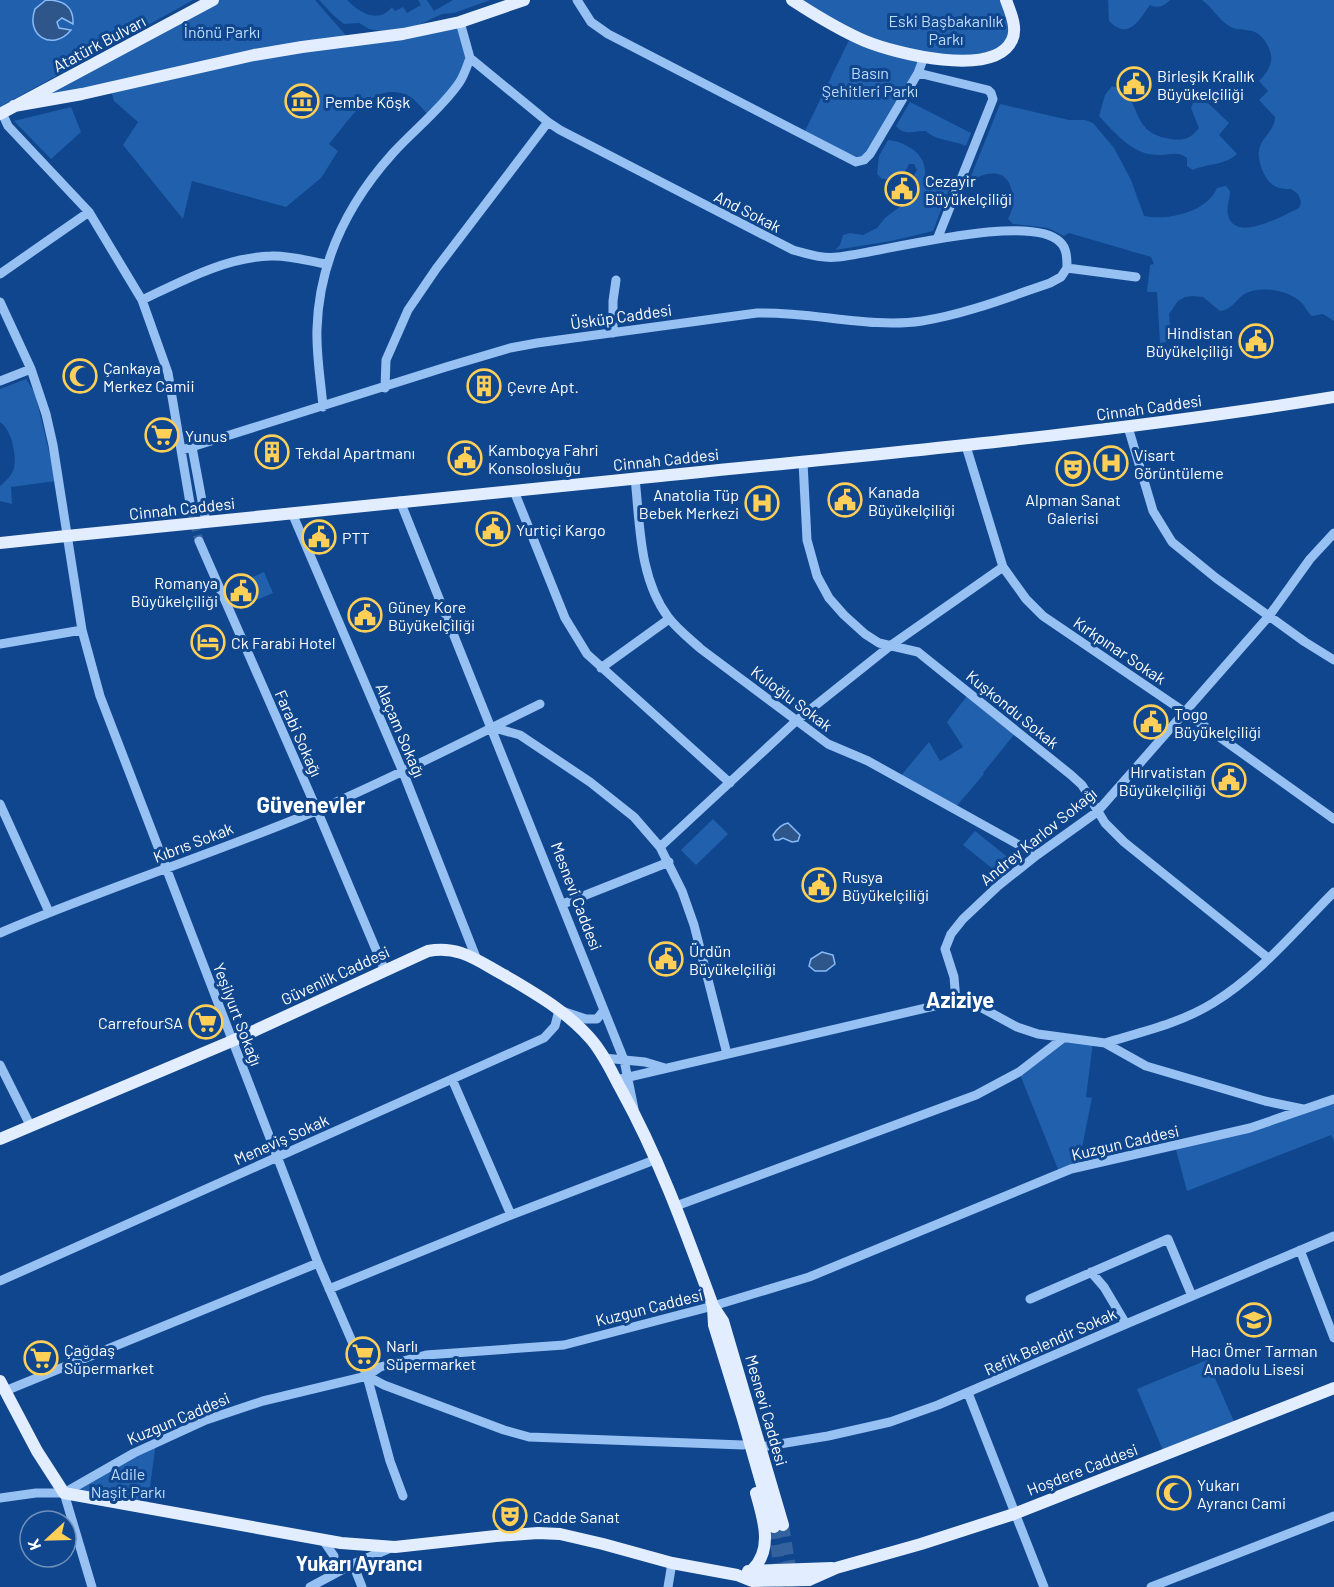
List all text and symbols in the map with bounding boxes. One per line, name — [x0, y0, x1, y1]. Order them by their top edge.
street label: Atatürk Bulvarı — [50, 11, 148, 75]
park label: Eski Başbakanlık Parkı — [888, 11, 1004, 48]
park label: İnönü Parkı — [184, 22, 260, 41]
park label: Basın Şehitleri Parkı — [822, 63, 918, 100]
public building icon: Birleşik Krallık Büyükelçiliği — [1116, 66, 1152, 102]
place label: Birleşik Krallık Büyükelçiliği — [1157, 66, 1255, 103]
museum icon: Pembe Köşk — [284, 83, 320, 119]
place label: Pembe Köşk — [325, 92, 410, 111]
public building icon: Cezayir Büyükelçiliği — [884, 171, 920, 207]
place label: Cezayir Büyükelçiliği — [925, 171, 1012, 208]
street label: And Sokak — [711, 186, 785, 236]
street label: Üsküp Caddesi — [569, 299, 673, 333]
place label: Hindistan Büyükelçiliği — [1146, 323, 1233, 360]
public building icon: Hindistan Büyükelçiliği — [1238, 323, 1274, 359]
mosque icon: Çankaya Merkez Camii — [62, 358, 98, 394]
place label: Çankaya Merkez Camii — [103, 358, 195, 395]
building icon: Çevre Apt. — [466, 368, 502, 404]
place label: Çevre Apt. — [507, 377, 579, 396]
street label: Cinnah Caddesi — [1095, 390, 1203, 424]
supermarket icon: Yunus — [144, 417, 180, 453]
place label: Yunus — [185, 426, 227, 445]
building icon: Tekdal Apartmanı — [254, 434, 290, 470]
public building icon: Kamboçya Fahri Konsolosluğu — [447, 440, 483, 476]
place label: Kamboçya Fahri Konsolosluğu — [488, 440, 599, 477]
place label: Tekdal Apartmanı — [295, 443, 415, 462]
street label: Cinnah Caddesi — [612, 444, 720, 474]
hospital icon: Visart Görüntüleme — [1093, 445, 1129, 481]
place label: Visart Görüntüleme — [1134, 445, 1224, 482]
theatre icon: Alpman Sanat Galerisi — [1055, 451, 1091, 487]
public building icon: Kanada Büyükelçiliği — [827, 482, 863, 518]
place label: Kanada Büyükelçiliği — [868, 482, 955, 519]
place label: Anatolia Tüp Bebek Merkezi — [639, 485, 739, 522]
hospital icon: Anatolia Tüp Bebek Merkezi — [744, 485, 780, 521]
place label: Alpman Sanat Galerisi — [1025, 490, 1121, 527]
street label: Cinnah Caddesi — [128, 493, 236, 523]
public building icon: Yurtiçi Kargo — [475, 511, 511, 547]
public building icon: PTT — [301, 519, 337, 555]
place label: Yurtiçi Kargo — [516, 520, 606, 539]
place label: PTT — [342, 528, 370, 547]
place label: Romanya Büyükelçiliği — [131, 573, 218, 610]
public building icon: Romanya Büyükelçiliği — [223, 573, 259, 609]
public building icon: Güney Kore Büyükelçiliği — [347, 597, 383, 633]
place label: Güney Kore Büyükelçiliği — [388, 597, 475, 634]
street label: Kırkpınar Sokak — [1070, 612, 1170, 688]
hotel icon: Ck Farabi Hotel — [190, 624, 226, 660]
place label: Ck Farabi Hotel — [231, 633, 336, 652]
street label: Kuloğlu Sokak — [748, 661, 836, 735]
street label: Kuşkondu Sokak — [963, 666, 1063, 752]
street label: Alaçam Sokağı — [373, 680, 429, 780]
street label: Farabi Sokağı — [271, 687, 327, 779]
public building icon: Togo Büyükelçiliği — [1133, 704, 1169, 740]
place label: Togo Büyükelçiliği — [1174, 704, 1261, 741]
place label: Hırvatistan Büyükelçiliği — [1119, 762, 1206, 799]
public building icon: Hırvatistan Büyükelçiliği — [1211, 762, 1247, 798]
street label: Andrey Karlov Sokağı — [976, 783, 1100, 889]
district label: Güvenevler — [257, 791, 366, 817]
street label: Kıbrıs Sokak — [150, 818, 236, 866]
street label: Mesnevi Caddesi — [548, 839, 606, 953]
public building icon: Rusya Büyükelçiliği — [801, 867, 837, 903]
place label: Rusya Büyükelçiliği — [842, 867, 929, 904]
public building icon: Ürdün Büyükelçiliği — [648, 941, 684, 977]
place label: Ürdün Büyükelçiliği — [689, 941, 776, 978]
street label: Güvenlik Caddesi — [278, 942, 392, 1008]
street label: Yeşilyurt Sokağı — [210, 960, 266, 1068]
district label: Aziziye — [926, 986, 994, 1012]
supermarket icon: CarrefourSA — [188, 1004, 224, 1040]
place label: CarrefourSA — [98, 1013, 183, 1032]
street label: Meneviş Sokak — [231, 1110, 331, 1168]
street label: Kuzgun Caddesi — [1069, 1120, 1181, 1164]
street label: Kuzgun Caddesi — [593, 1284, 705, 1330]
school or university icon: Hacı Ömer Tarman Anadolu Lisesi — [1236, 1302, 1272, 1338]
street label: Refik Belendir Sokak — [981, 1303, 1119, 1379]
supermarket icon: Narlı Süpermarket — [345, 1336, 381, 1372]
place label: Narlı Süpermarket — [386, 1336, 476, 1373]
supermarket icon: Çağdaş Süpermarket — [23, 1340, 59, 1376]
place label: Çağdaş Süpermarket — [64, 1340, 154, 1377]
place label: Hacı Ömer Tarman Anadolu Lisesi — [1190, 1341, 1318, 1378]
street label: Mesnevi Caddesi — [742, 1352, 792, 1468]
street label: Kuzgun Caddesi — [124, 1388, 232, 1448]
street label: Hoşdere Caddesi — [1024, 1439, 1140, 1499]
park label: Adile Naşit Parkı — [91, 1464, 165, 1501]
mosque icon: Yukarı Ayrancı Cami — [1156, 1475, 1192, 1511]
place label: Yukarı Ayrancı Cami — [1197, 1475, 1286, 1512]
theatre icon: Cadde Sanat — [492, 1498, 528, 1534]
place label: Cadde Sanat — [533, 1507, 620, 1526]
north arrow — [18, 1509, 78, 1569]
text: K — [23, 1537, 44, 1553]
district label: Yukarı Ayrancı — [296, 1551, 422, 1575]

